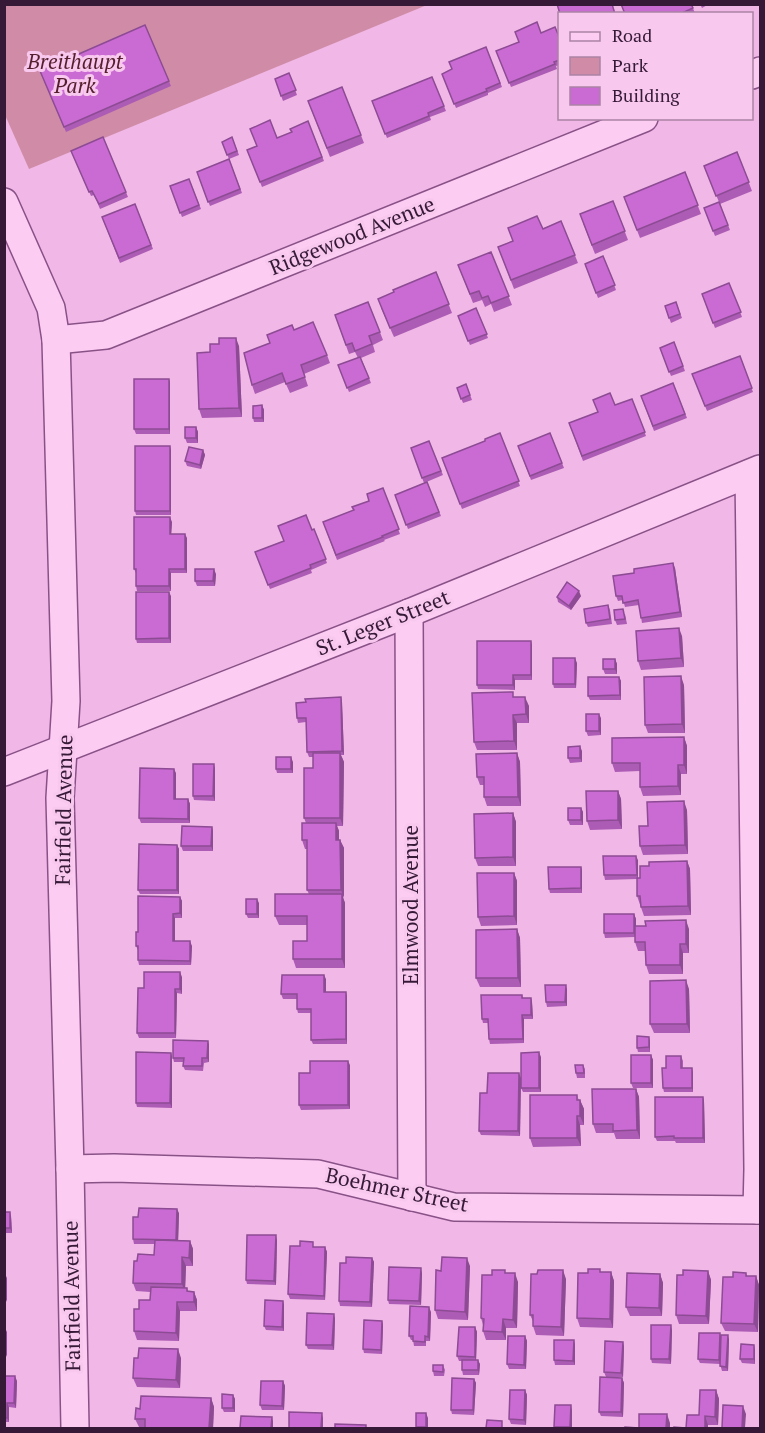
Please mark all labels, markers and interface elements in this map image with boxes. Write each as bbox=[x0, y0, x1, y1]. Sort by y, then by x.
legend bbox=[558, 12, 753, 120]
text: Road bbox=[612, 23, 652, 47]
park label: Breithaupt Park bbox=[26, 47, 124, 99]
text: Park bbox=[612, 53, 649, 77]
text: Building bbox=[612, 83, 680, 107]
street label: Ridgewood Avenue bbox=[265, 189, 439, 281]
street label: St. Leger Street bbox=[312, 582, 454, 662]
street label: Fairfield Avenue bbox=[48, 734, 78, 886]
street label: Elmwood Avenue bbox=[396, 825, 424, 985]
street label: Boehmer Street bbox=[323, 1160, 471, 1218]
street label: Fairfield Avenue bbox=[56, 1220, 86, 1372]

